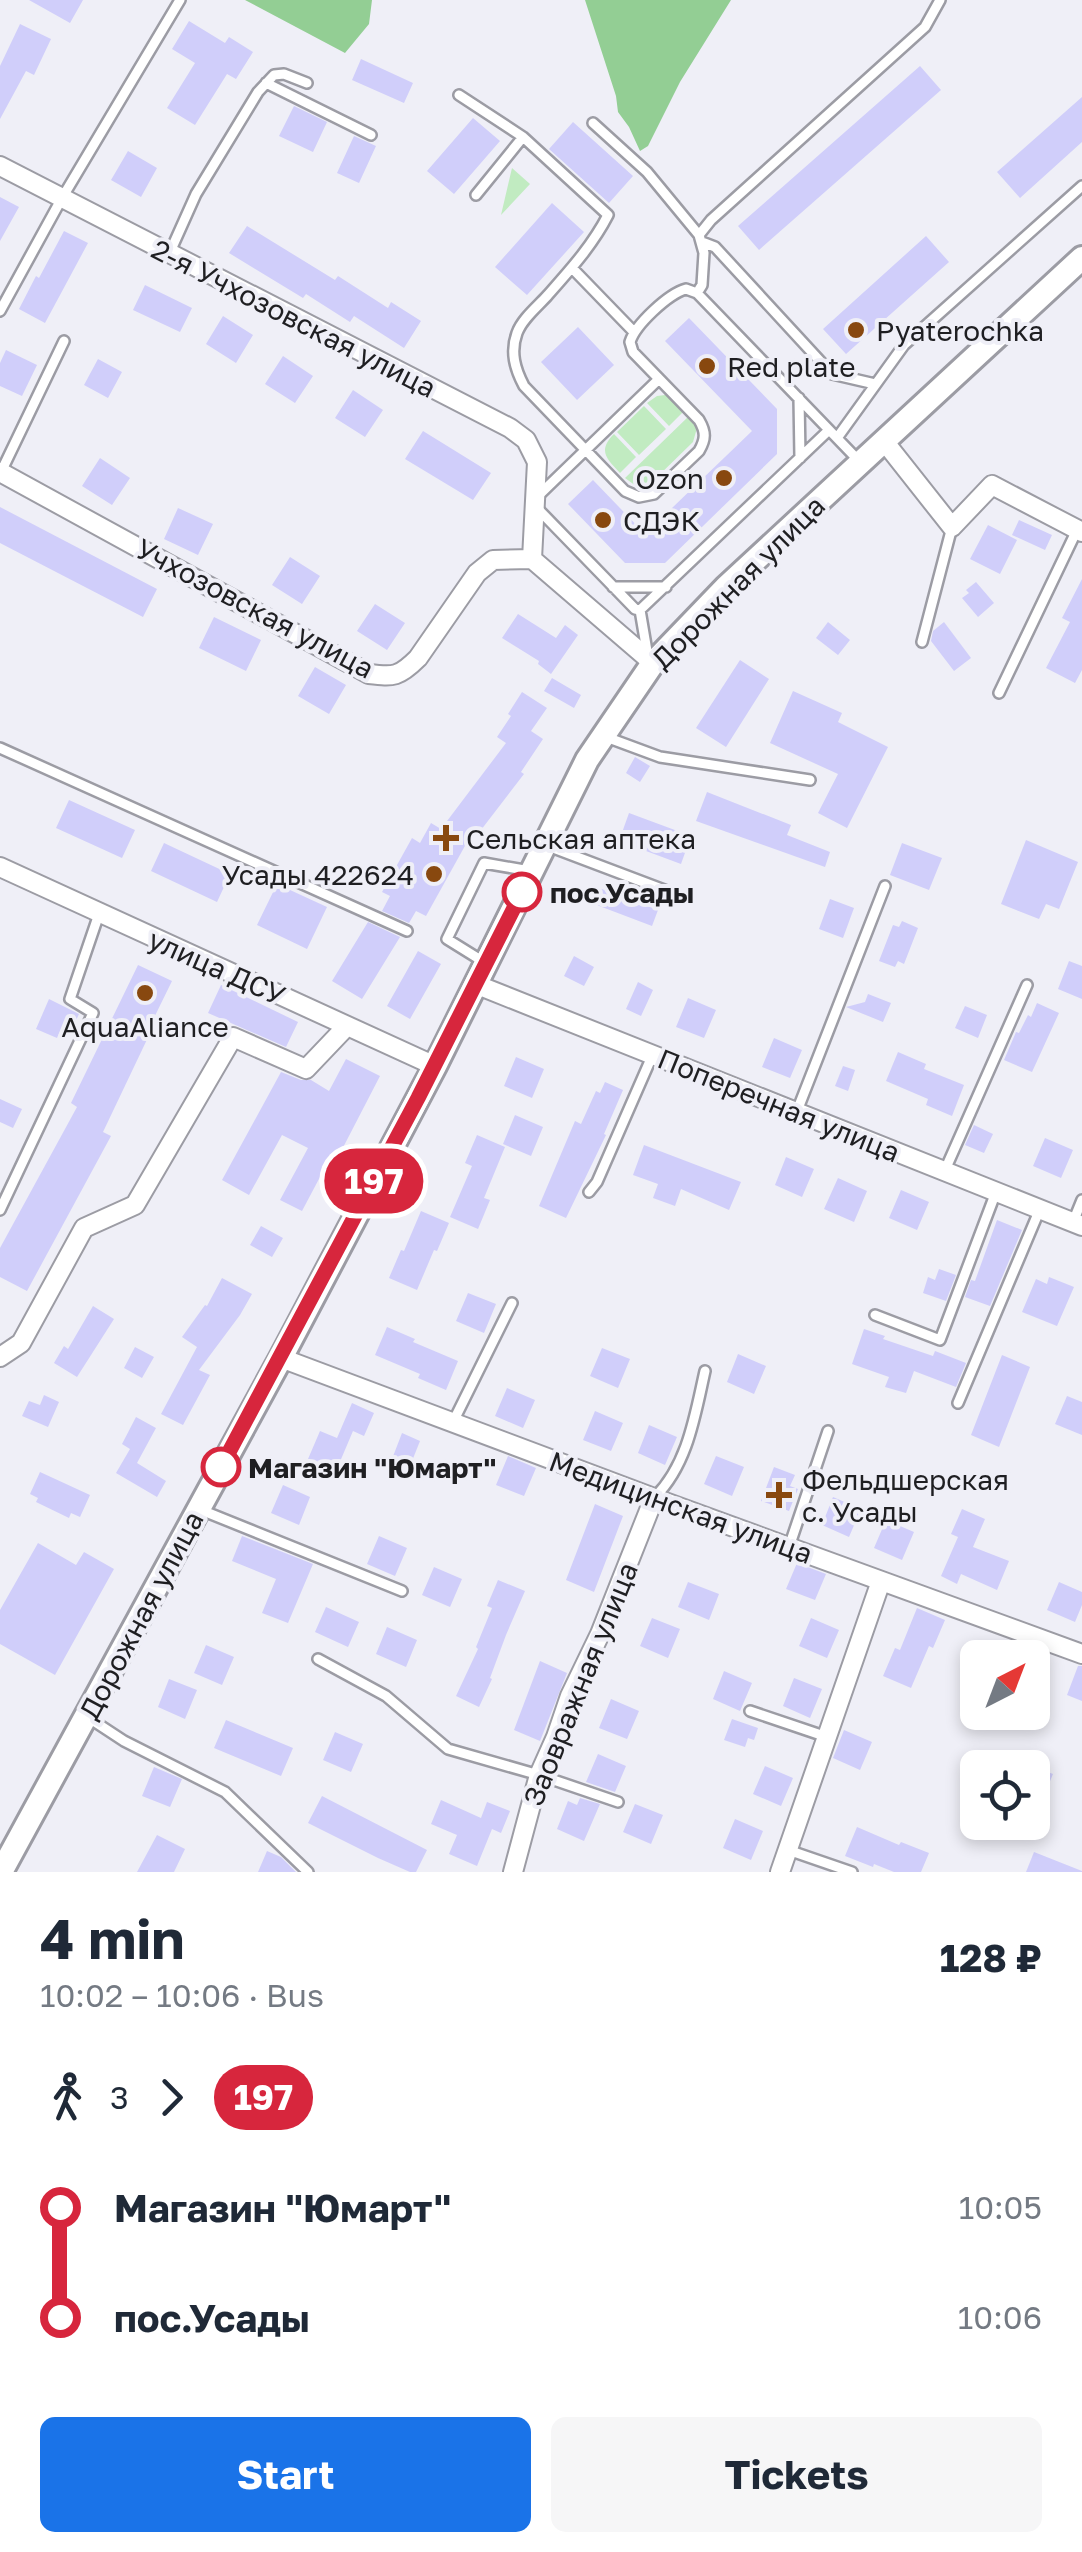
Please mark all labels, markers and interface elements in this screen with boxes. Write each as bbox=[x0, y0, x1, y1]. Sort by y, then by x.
street label: 2-я Учхозовская улица bbox=[146, 232, 442, 404]
place label: Pyaterochka bbox=[876, 314, 1044, 347]
marker: Pyaterochka bbox=[845, 319, 867, 341]
place label: Red plate bbox=[727, 350, 855, 383]
marker: Red plate bbox=[696, 355, 718, 377]
place label: Ozon bbox=[635, 462, 704, 495]
marker: Ozon bbox=[713, 467, 735, 489]
street label: Дорожная улица bbox=[645, 489, 831, 675]
place label: СДЭК bbox=[623, 504, 700, 537]
marker: СДЭК bbox=[592, 509, 614, 531]
street label: Учхозовская улица bbox=[130, 531, 380, 685]
place label: Сельская аптека bbox=[466, 822, 696, 855]
marker: Сельская аптека bbox=[435, 827, 457, 849]
place label: Усады 422624 bbox=[222, 858, 414, 891]
marker: Усады 422624 bbox=[423, 863, 445, 885]
marker: пос.Усады bbox=[503, 873, 541, 911]
place label: пос.Усады bbox=[550, 876, 694, 909]
street label: улица ДСУ bbox=[144, 922, 291, 1012]
marker: AquaAliance bbox=[134, 982, 156, 1004]
place label: AquaAliance bbox=[61, 1010, 229, 1043]
street label: Поперечная улица bbox=[653, 1041, 905, 1169]
line badge: 197 bbox=[316, 1148, 432, 1214]
text: 197 bbox=[344, 1160, 404, 1202]
street label: Медицинская улица bbox=[545, 1444, 817, 1570]
marker: Магазин "Юмарт" bbox=[202, 1448, 240, 1486]
place label: Магазин "Юмарт" bbox=[248, 1451, 496, 1484]
place label: Фельдшерская с. Усады bbox=[802, 1463, 1009, 1528]
marker: Фельдшерская с. Усады bbox=[766, 1482, 792, 1508]
street label: Дорожная улица bbox=[72, 1505, 210, 1725]
street label: Заовражная улица bbox=[516, 1557, 644, 1811]
north arrow bbox=[960, 1640, 1050, 1730]
map controls bbox=[960, 1640, 1050, 1840]
button: locate bbox=[960, 1750, 1050, 1840]
text: 4 min bbox=[40, 1905, 185, 1971]
text: 128 ₽ bbox=[940, 1935, 1042, 1980]
text: 10:02 – 10:06 · Bus bbox=[40, 1976, 324, 2014]
icon: walk bbox=[40, 2070, 95, 2125]
icon: forward bbox=[144, 2070, 199, 2125]
text: 197 bbox=[234, 2076, 293, 2118]
text: 3 bbox=[110, 2078, 129, 2116]
text: Магазин "Юмарт" bbox=[114, 2185, 451, 2230]
text: 10:05 bbox=[959, 2188, 1042, 2226]
text: пос.Усады bbox=[114, 2295, 310, 2340]
text: 10:06 bbox=[958, 2298, 1042, 2336]
button: Start bbox=[40, 2417, 531, 2532]
button: Tickets bbox=[551, 2417, 1042, 2532]

